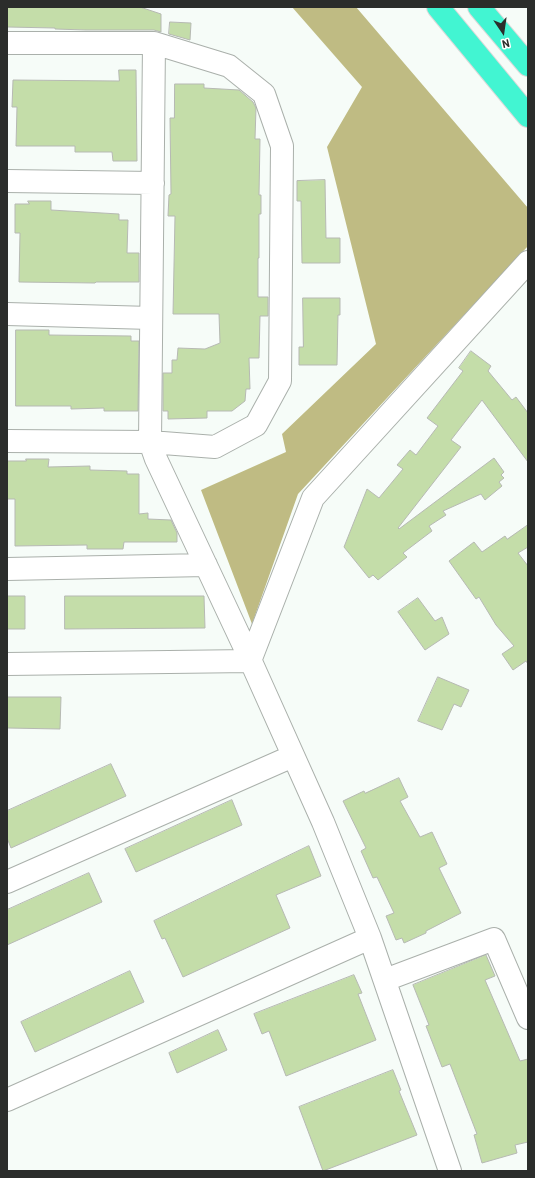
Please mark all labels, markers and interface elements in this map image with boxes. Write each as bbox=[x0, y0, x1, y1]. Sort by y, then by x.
north arrow bbox=[483, 12, 523, 52]
text: N bbox=[501, 37, 511, 51]

